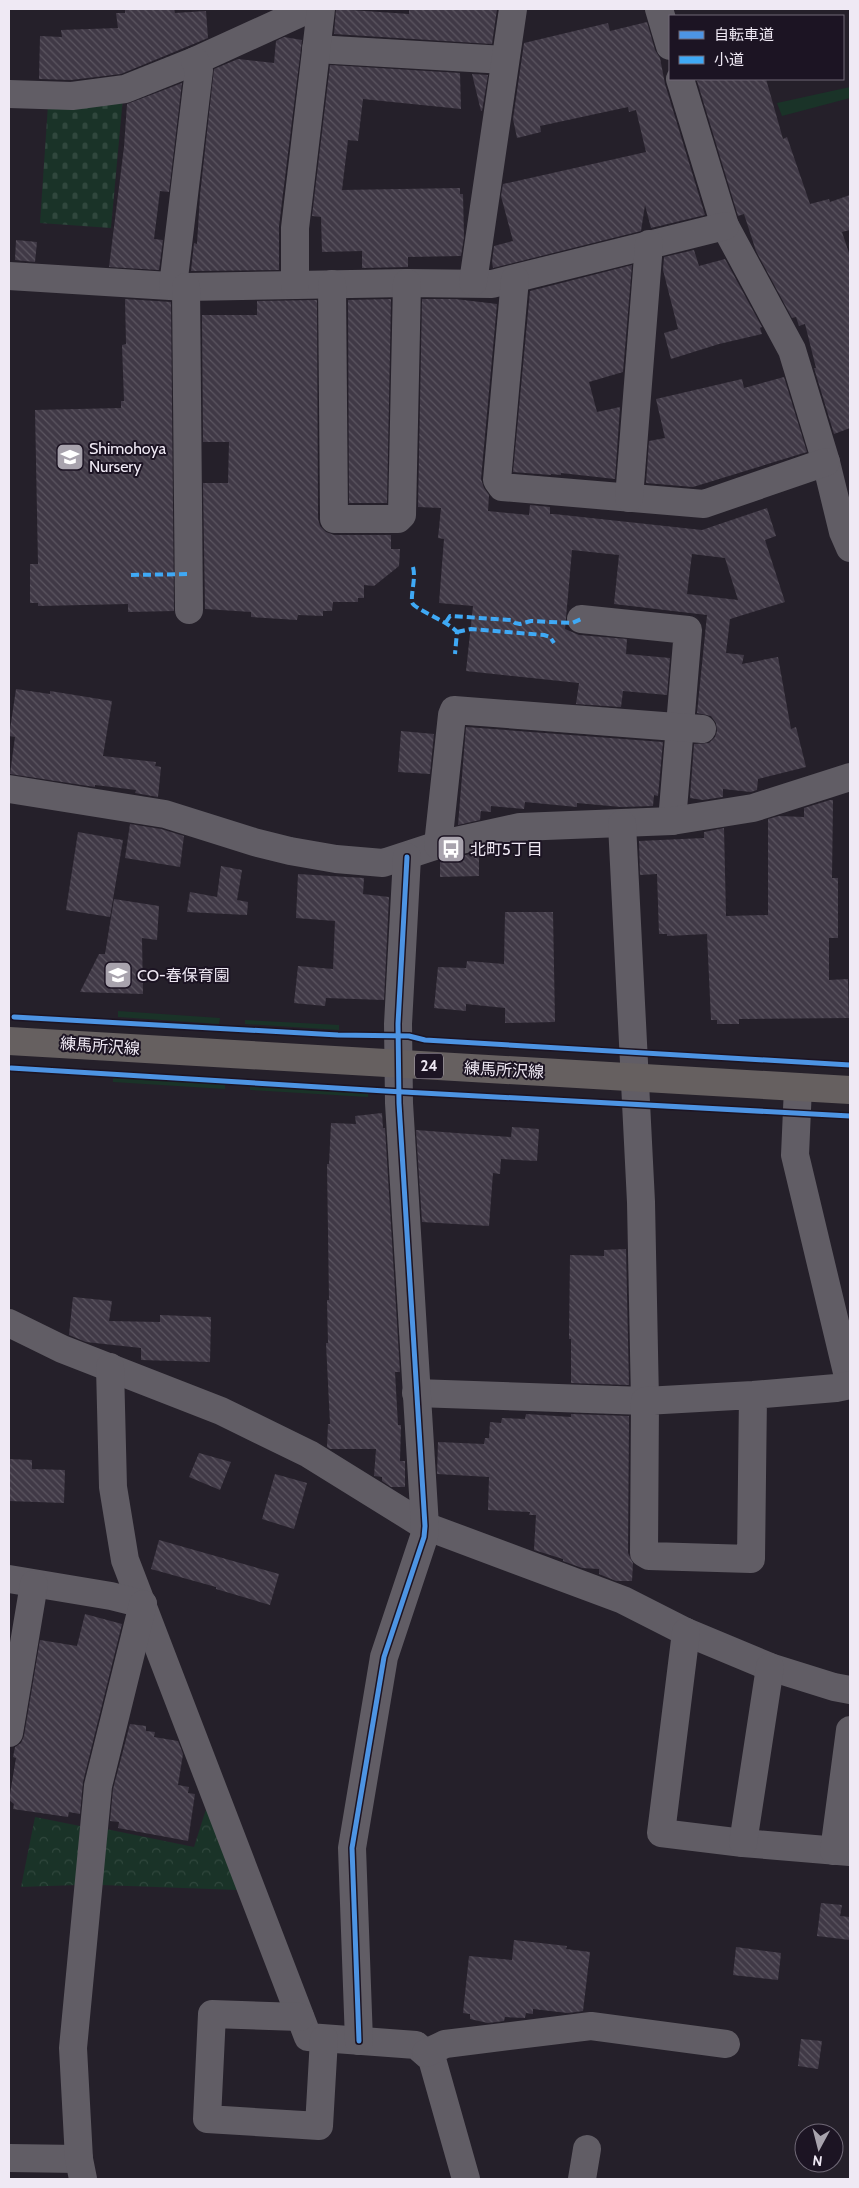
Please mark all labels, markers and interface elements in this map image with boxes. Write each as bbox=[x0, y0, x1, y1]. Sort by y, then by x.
legend bbox=[669, 15, 844, 80]
text: 自転車道 bbox=[714, 26, 774, 44]
text: 小道 bbox=[714, 51, 744, 69]
place label: Shimohoya Nursery bbox=[89, 439, 166, 476]
school or university icon: Shimohoya Nursery bbox=[55, 442, 85, 472]
bus stop icon: 北町5丁目 bbox=[436, 834, 466, 864]
place label: 北町5丁目 bbox=[470, 840, 543, 859]
school or university icon: CO-春保育園 bbox=[103, 960, 133, 990]
place label: CO-春保育園 bbox=[137, 966, 230, 985]
street label: 練馬所沢線 bbox=[59, 1034, 141, 1058]
road number: 24 bbox=[415, 1054, 443, 1078]
street label: 練馬所沢線 bbox=[464, 1058, 544, 1082]
north arrow bbox=[794, 2123, 844, 2173]
text: N bbox=[811, 2151, 823, 2170]

